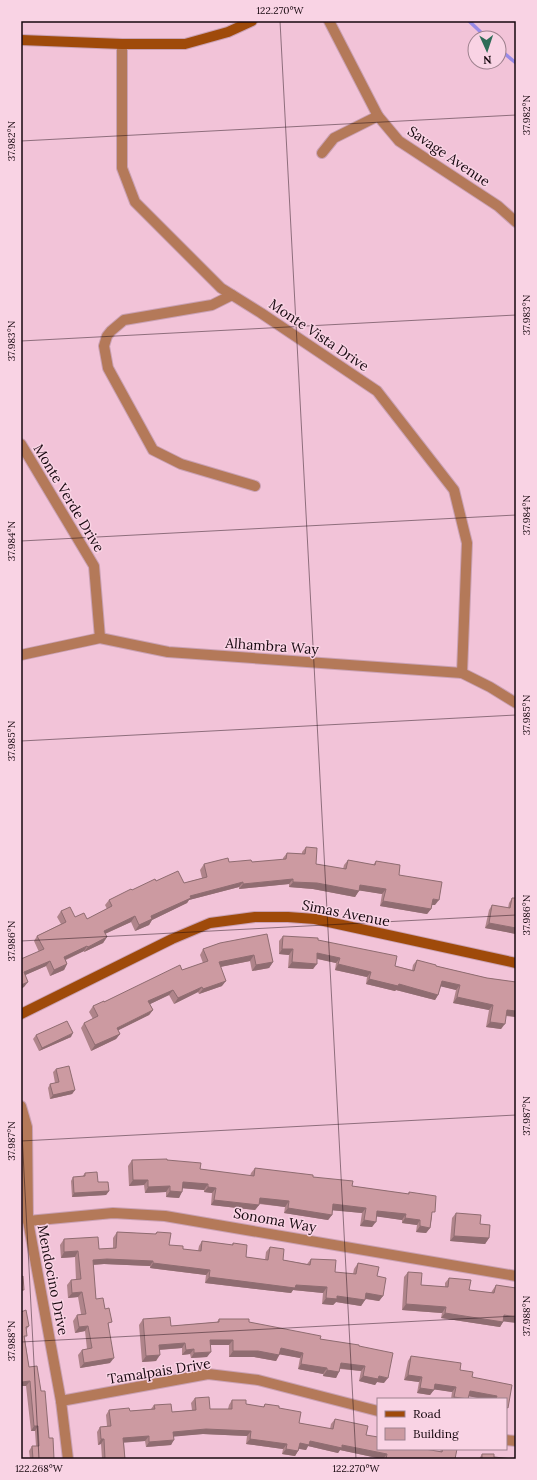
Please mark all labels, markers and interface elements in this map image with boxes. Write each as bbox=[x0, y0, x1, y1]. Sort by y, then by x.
text: 122.270°W bbox=[256, 4, 305, 17]
north arrow bbox=[467, 30, 507, 70]
text: N bbox=[482, 53, 492, 67]
text: 37.982°N bbox=[520, 94, 533, 135]
text: 37.982°N bbox=[5, 120, 18, 161]
street label: Savage Avenue bbox=[404, 122, 494, 190]
text: 37.983°N bbox=[520, 294, 533, 335]
street label: Monte Vista Drive bbox=[266, 295, 373, 375]
text: 37.983°N bbox=[5, 320, 18, 361]
street label: Monte Verde Drive bbox=[30, 441, 109, 556]
text: 37.984°N bbox=[520, 494, 533, 535]
text: 37.984°N bbox=[5, 520, 18, 561]
street label: Alhambra Way bbox=[224, 634, 320, 658]
text: 37.985°N bbox=[520, 694, 533, 735]
text: 37.985°N bbox=[5, 720, 18, 761]
text: 37.986°N bbox=[520, 894, 533, 935]
street label: Simas Avenue bbox=[300, 896, 392, 930]
text: 37.986°N bbox=[5, 920, 18, 961]
text: 37.987°N bbox=[520, 1096, 533, 1136]
text: 37.987°N bbox=[5, 1121, 18, 1161]
street label: Sonoma Way bbox=[232, 1204, 319, 1236]
street label: Mendocino Drive bbox=[33, 1223, 73, 1337]
text: 37.988°N bbox=[520, 1295, 533, 1336]
text: 37.988°N bbox=[5, 1320, 18, 1361]
street label: Tamalpais Drive bbox=[106, 1354, 212, 1388]
legend bbox=[377, 1398, 507, 1450]
text: Road bbox=[413, 1406, 441, 1421]
text: Building bbox=[413, 1426, 459, 1441]
text: 122.268°W bbox=[15, 1462, 64, 1475]
text: 122.270°W bbox=[332, 1462, 381, 1475]

